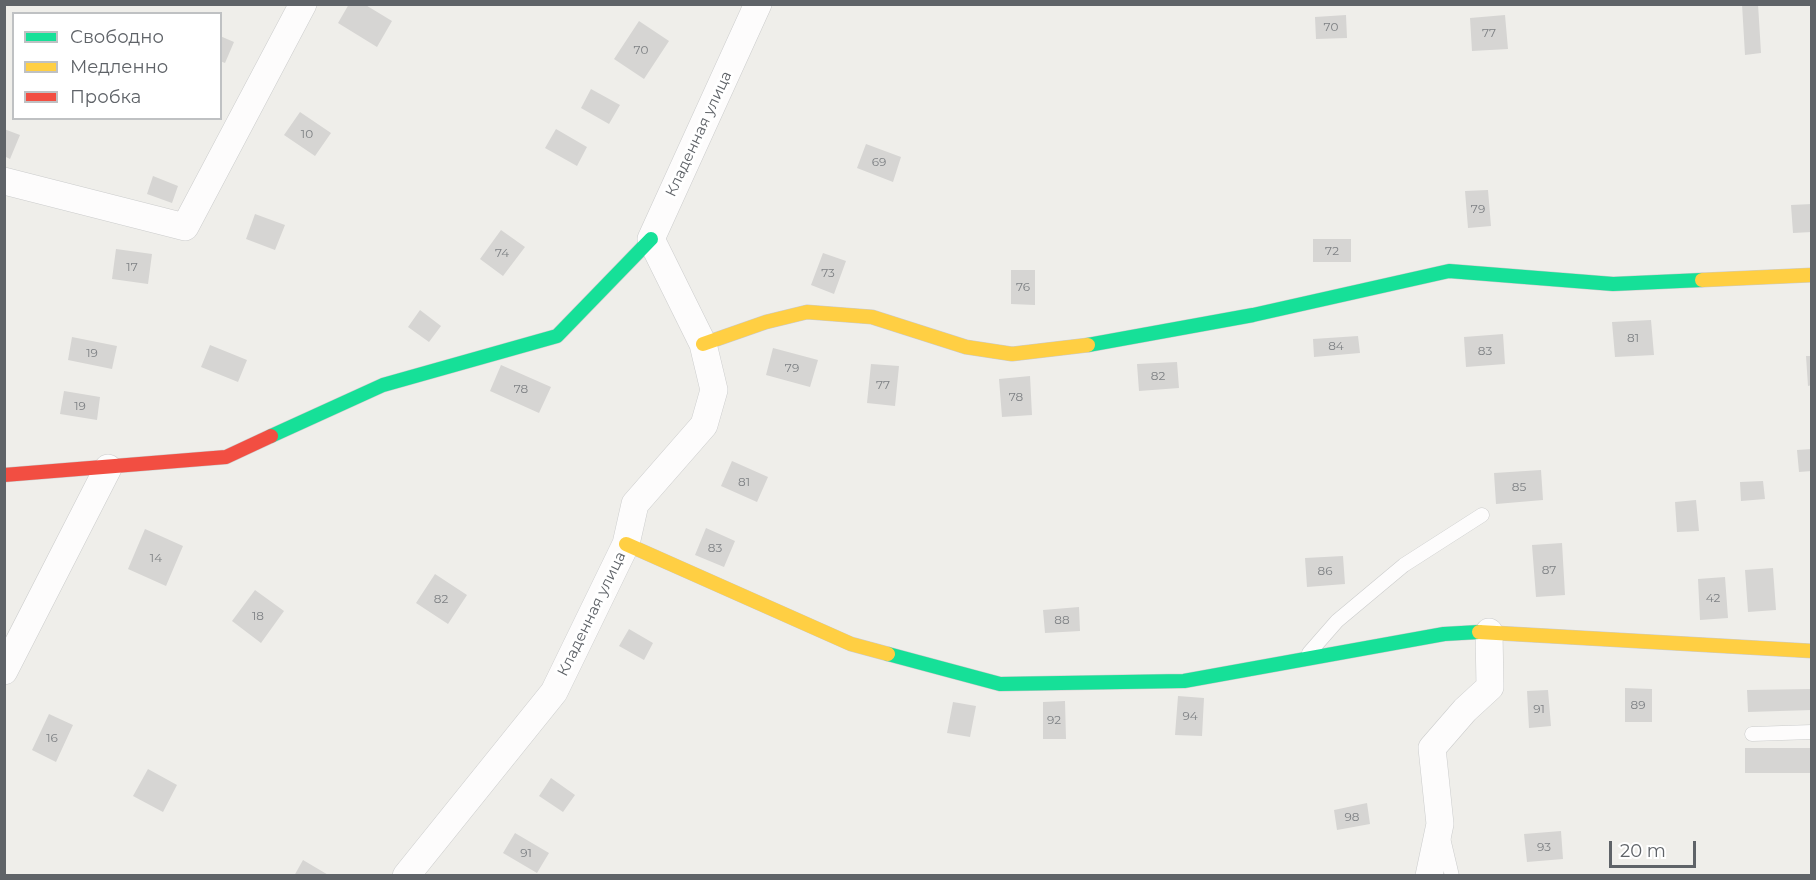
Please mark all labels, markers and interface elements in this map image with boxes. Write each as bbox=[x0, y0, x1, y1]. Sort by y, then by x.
legend bbox=[12, 12, 222, 120]
house number: 70 bbox=[1324, 20, 1338, 34]
text: Свободно bbox=[70, 26, 164, 48]
house number: 77 bbox=[1482, 26, 1496, 40]
house number: 70 bbox=[634, 43, 648, 57]
text: Медленно bbox=[70, 56, 168, 78]
street label: Кладенная улица bbox=[662, 68, 736, 200]
text: Пробка bbox=[70, 86, 141, 108]
house number: 10 bbox=[301, 127, 313, 141]
house number: 69 bbox=[872, 155, 886, 169]
house number: 79 bbox=[1471, 202, 1485, 216]
house number: 72 bbox=[1325, 244, 1339, 258]
house number: 74 bbox=[495, 246, 509, 260]
house number: 17 bbox=[126, 260, 138, 274]
house number: 73 bbox=[821, 266, 835, 280]
house number: 76 bbox=[1016, 280, 1030, 294]
house number: 81 bbox=[1627, 331, 1639, 345]
house number: 84 bbox=[1328, 339, 1344, 353]
house number: 83 bbox=[1478, 344, 1492, 358]
house number: 19 bbox=[86, 346, 98, 360]
house number: 79 bbox=[785, 361, 799, 375]
house number: 82 bbox=[1151, 369, 1165, 383]
house number: 77 bbox=[876, 378, 890, 392]
house number: 78 bbox=[514, 382, 528, 396]
house number: 78 bbox=[1009, 390, 1023, 404]
house number: 19 bbox=[74, 399, 86, 413]
house number: 81 bbox=[738, 475, 750, 489]
house number: 85 bbox=[1512, 480, 1526, 494]
house number: 83 bbox=[708, 541, 722, 555]
street label: Кладенная улица bbox=[554, 549, 630, 679]
house number: 14 bbox=[150, 551, 162, 565]
house number: 87 bbox=[1542, 563, 1556, 577]
house number: 86 bbox=[1318, 564, 1332, 578]
house number: 42 bbox=[1706, 591, 1720, 605]
house number: 82 bbox=[434, 592, 448, 606]
house number: 18 bbox=[252, 609, 264, 623]
house number: 88 bbox=[1054, 613, 1070, 627]
house number: 89 bbox=[1631, 698, 1645, 712]
house number: 91 bbox=[1533, 702, 1545, 716]
house number: 94 bbox=[1182, 709, 1198, 723]
house number: 92 bbox=[1047, 713, 1061, 727]
house number: 16 bbox=[46, 731, 58, 745]
house number: 98 bbox=[1345, 810, 1359, 824]
scale bar bbox=[1612, 829, 1699, 867]
house number: 93 bbox=[1537, 840, 1551, 854]
text: 20 m bbox=[1620, 840, 1666, 862]
house number: 91 bbox=[520, 846, 532, 860]

